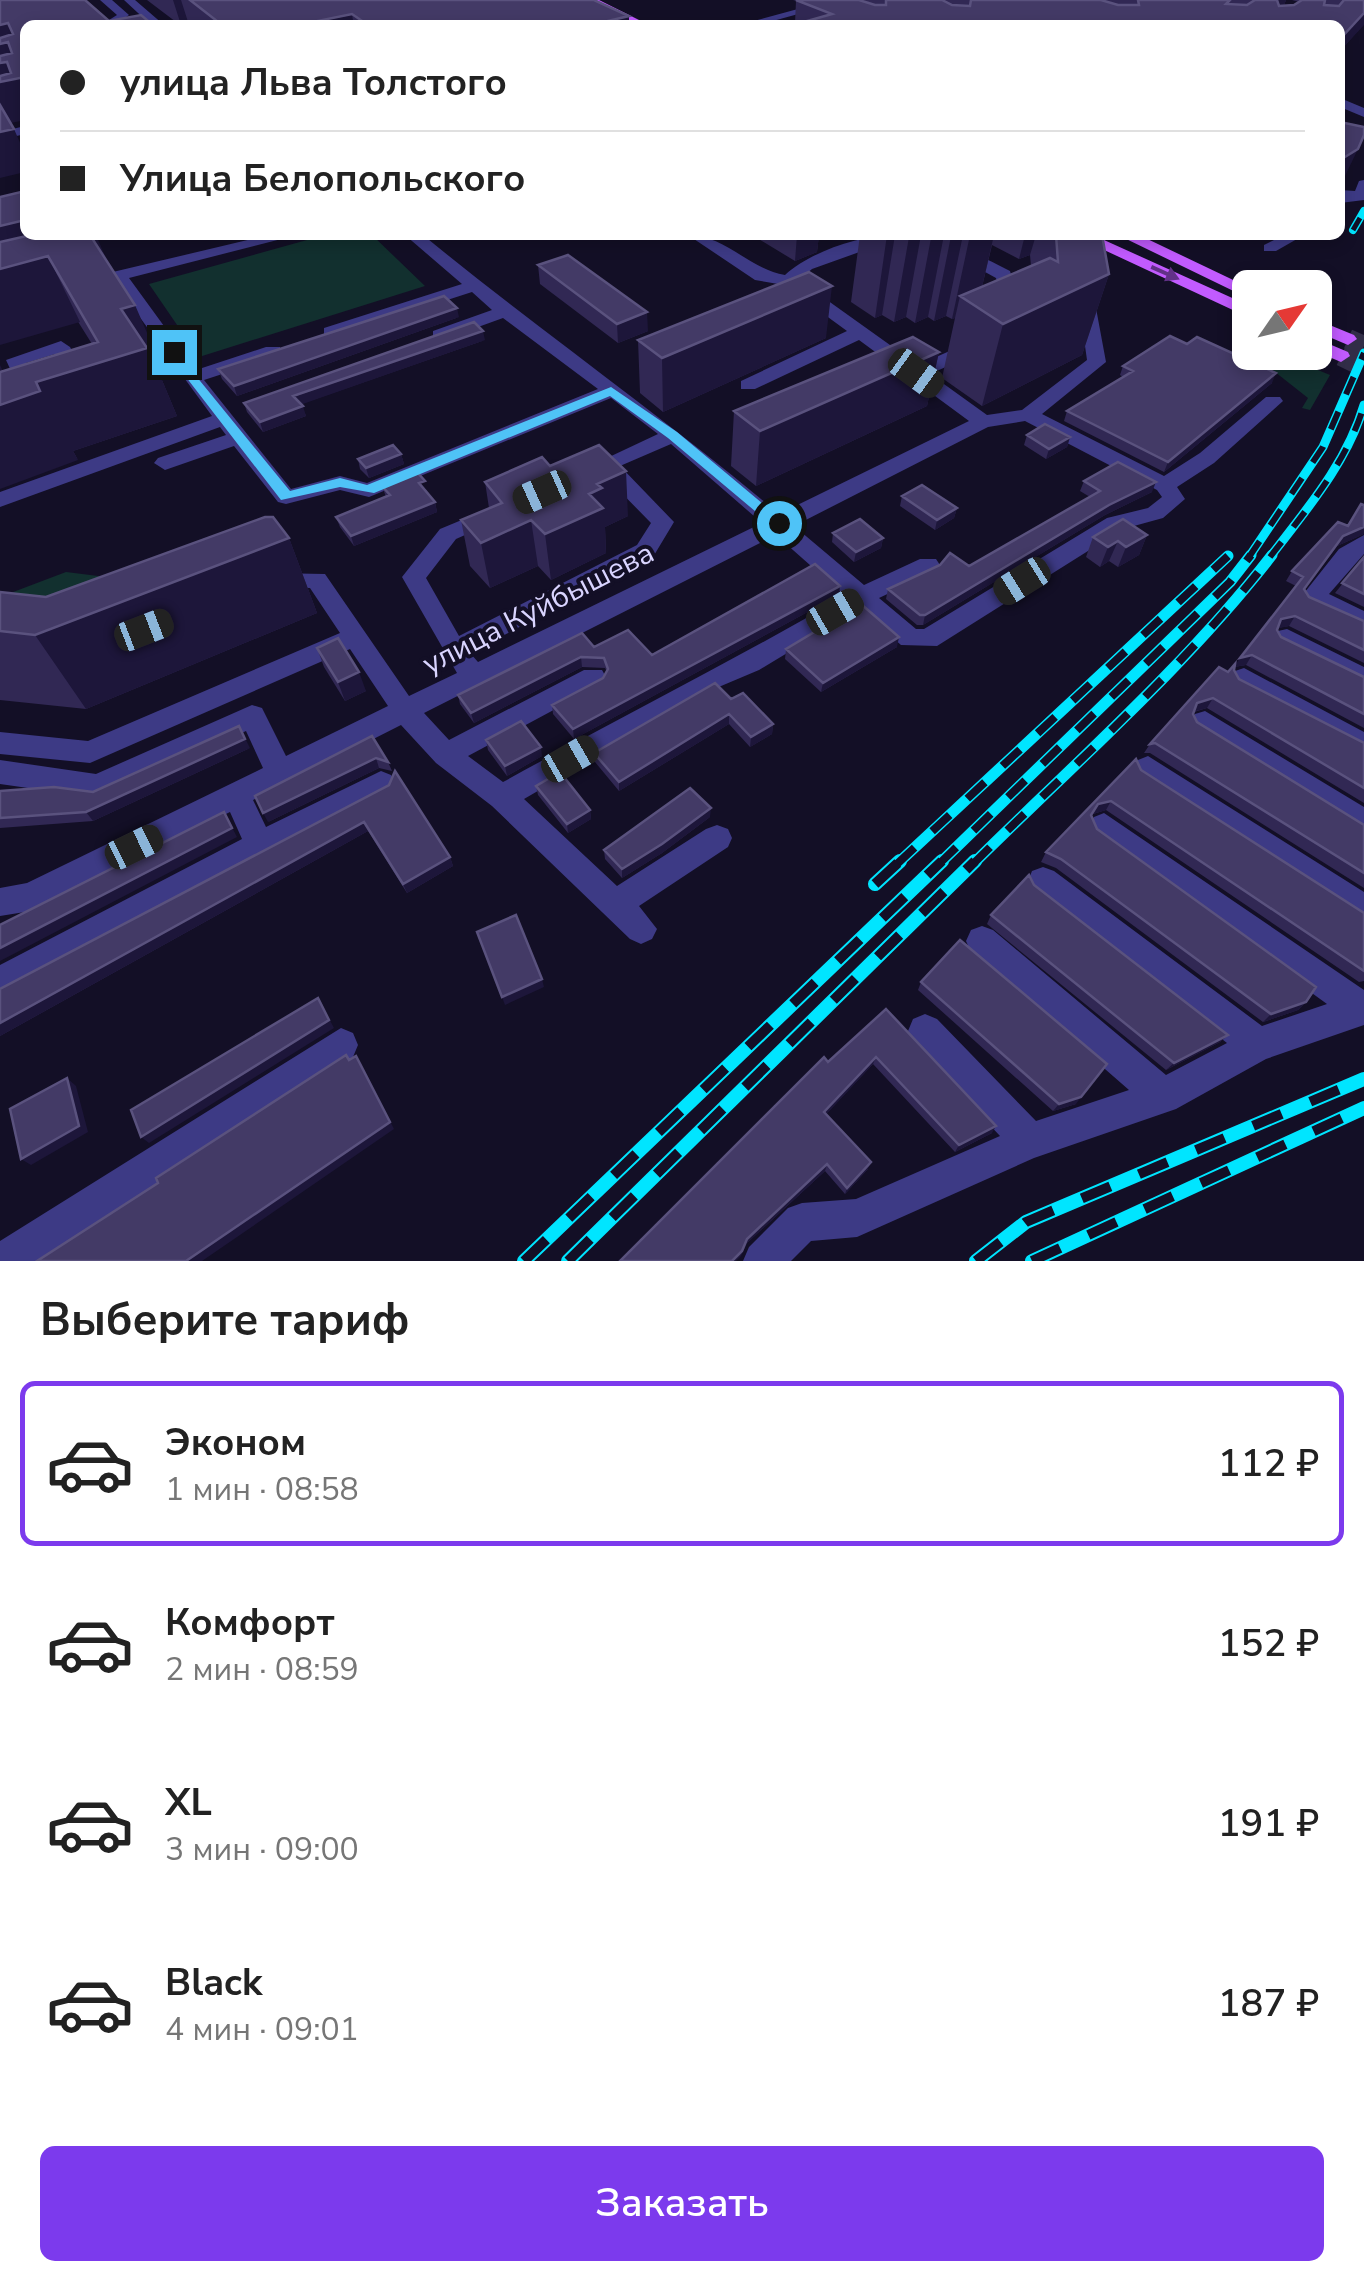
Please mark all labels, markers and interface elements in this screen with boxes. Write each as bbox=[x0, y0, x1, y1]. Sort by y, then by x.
text: улица Льва Толстого bbox=[120, 57, 507, 108]
text: Улица Белопольского bbox=[120, 153, 525, 204]
one-way arrow bbox=[1151, 265, 1180, 282]
north arrow bbox=[1232, 270, 1332, 370]
map controls bbox=[1232, 270, 1332, 370]
route end bbox=[152, 330, 197, 375]
car bbox=[883, 343, 949, 403]
car bbox=[508, 466, 576, 518]
route start bbox=[757, 501, 802, 546]
street label: улица Куйбышева bbox=[415, 532, 661, 685]
car bbox=[989, 552, 1055, 610]
car bbox=[802, 584, 868, 640]
car bbox=[111, 605, 177, 655]
car bbox=[537, 731, 603, 787]
car bbox=[100, 820, 168, 874]
text: Выберите тариф bbox=[40, 1290, 410, 1351]
text: Эконом bbox=[165, 1417, 306, 1468]
icon: car bbox=[45, 1419, 135, 1509]
text: 112 ₽ bbox=[1218, 1438, 1319, 1489]
text: 1 мин · 08:58 bbox=[165, 1468, 359, 1511]
text: Комфорт bbox=[165, 1597, 334, 1648]
icon: car bbox=[45, 1599, 135, 1689]
text: 152 ₽ bbox=[1218, 1618, 1319, 1669]
text: 2 мин · 08:59 bbox=[165, 1648, 359, 1691]
text: XL bbox=[165, 1777, 212, 1828]
icon: car bbox=[45, 1779, 135, 1869]
text: 191 ₽ bbox=[1218, 1798, 1319, 1849]
text: 3 мин · 09:00 bbox=[165, 1828, 359, 1871]
text: Black bbox=[165, 1957, 262, 2008]
icon: car bbox=[45, 1959, 135, 2049]
text: 187 ₽ bbox=[1218, 1978, 1319, 2029]
text: 4 мин · 09:01 bbox=[165, 2008, 359, 2051]
button: Заказать bbox=[40, 2146, 1324, 2261]

